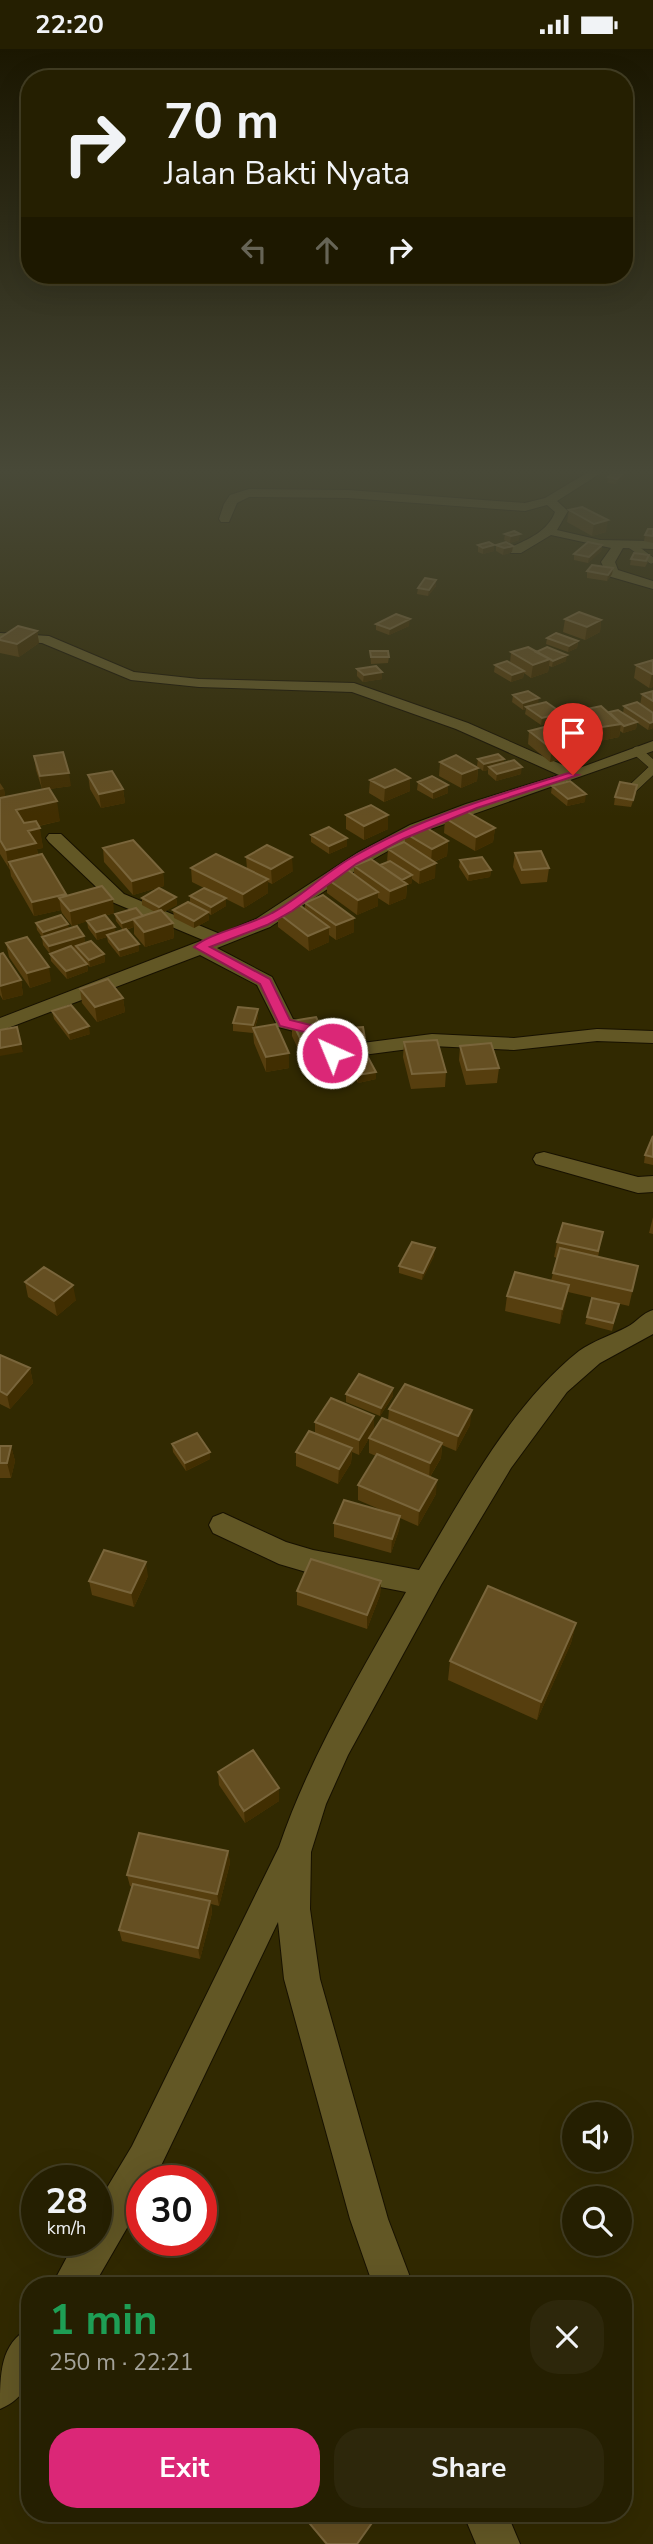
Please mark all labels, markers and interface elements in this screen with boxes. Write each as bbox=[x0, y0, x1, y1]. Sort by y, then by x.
text: 22:20 bbox=[35, 7, 104, 42]
text: 70 m bbox=[164, 88, 279, 155]
icon: right bbox=[49, 98, 140, 189]
text: Jalan Bakti Nyata bbox=[164, 152, 410, 195]
icon: left bbox=[235, 231, 273, 269]
icon: ahead bbox=[308, 231, 346, 269]
icon: right bbox=[381, 231, 419, 269]
pin bbox=[543, 703, 603, 775]
icon: arrive bbox=[554, 714, 592, 752]
position arrow bbox=[295, 1016, 369, 1090]
map controls bbox=[562, 2102, 632, 2256]
button: sound bbox=[562, 2102, 632, 2172]
speed limit sign: 30 bbox=[126, 2165, 217, 2256]
text: 28 bbox=[45, 2178, 88, 2225]
button: search bbox=[562, 2186, 632, 2256]
text: km/h bbox=[47, 2216, 86, 2240]
text: 1 min bbox=[49, 2292, 158, 2349]
button: close bbox=[530, 2300, 604, 2374]
text: 250 m · 22:21 bbox=[49, 2347, 194, 2378]
button: Exit bbox=[49, 2428, 320, 2508]
button: Share bbox=[334, 2428, 604, 2508]

